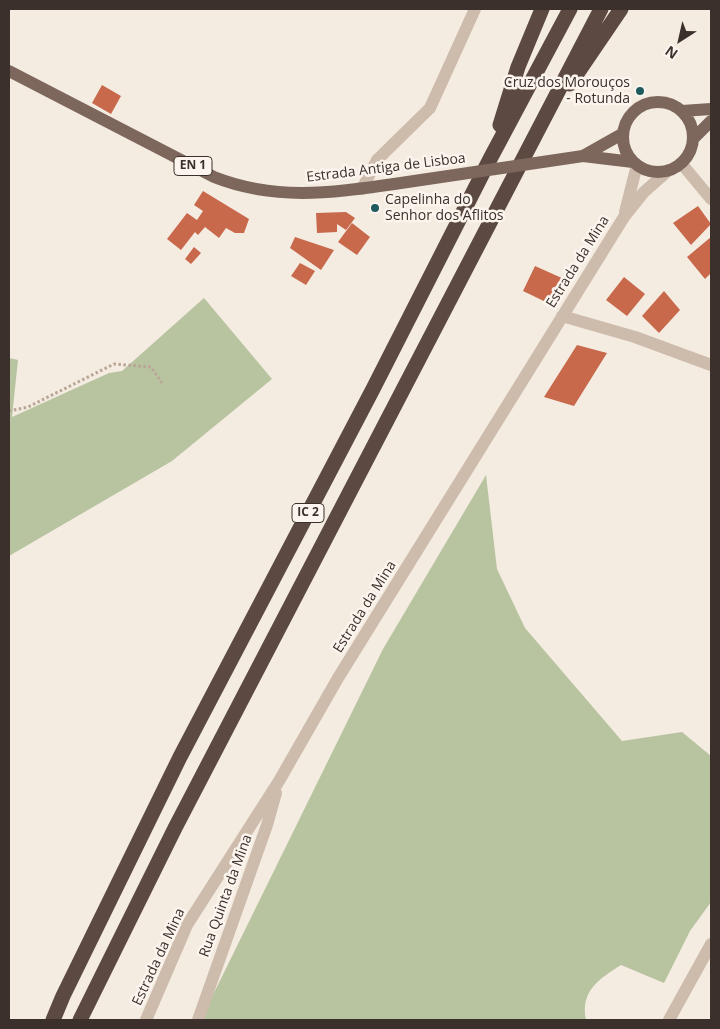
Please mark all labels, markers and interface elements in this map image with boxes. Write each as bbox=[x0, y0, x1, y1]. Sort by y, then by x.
north arrow bbox=[655, 15, 705, 65]
text: N bbox=[661, 42, 681, 64]
place label: Cruz dos Morouços - Rotunda bbox=[504, 75, 630, 108]
marker: Cruz dos Morouços - Rotunda bbox=[634, 85, 646, 97]
street label: Estrada Antiga de Lisboa bbox=[305, 150, 467, 186]
road number: EN 1 bbox=[174, 157, 212, 176]
place label: Capelinha do Senhor dos Aflitos bbox=[385, 192, 504, 224]
marker: Capelinha do Senhor dos Aflitos bbox=[369, 202, 381, 214]
street label: Estrada da Mina bbox=[543, 213, 613, 311]
road number: IC 2 bbox=[292, 503, 324, 522]
street label: Estrada da Mina bbox=[330, 558, 400, 656]
street label: Rua Quinta da Mina bbox=[196, 832, 256, 960]
street label: Estrada da Mina bbox=[129, 906, 189, 1008]

